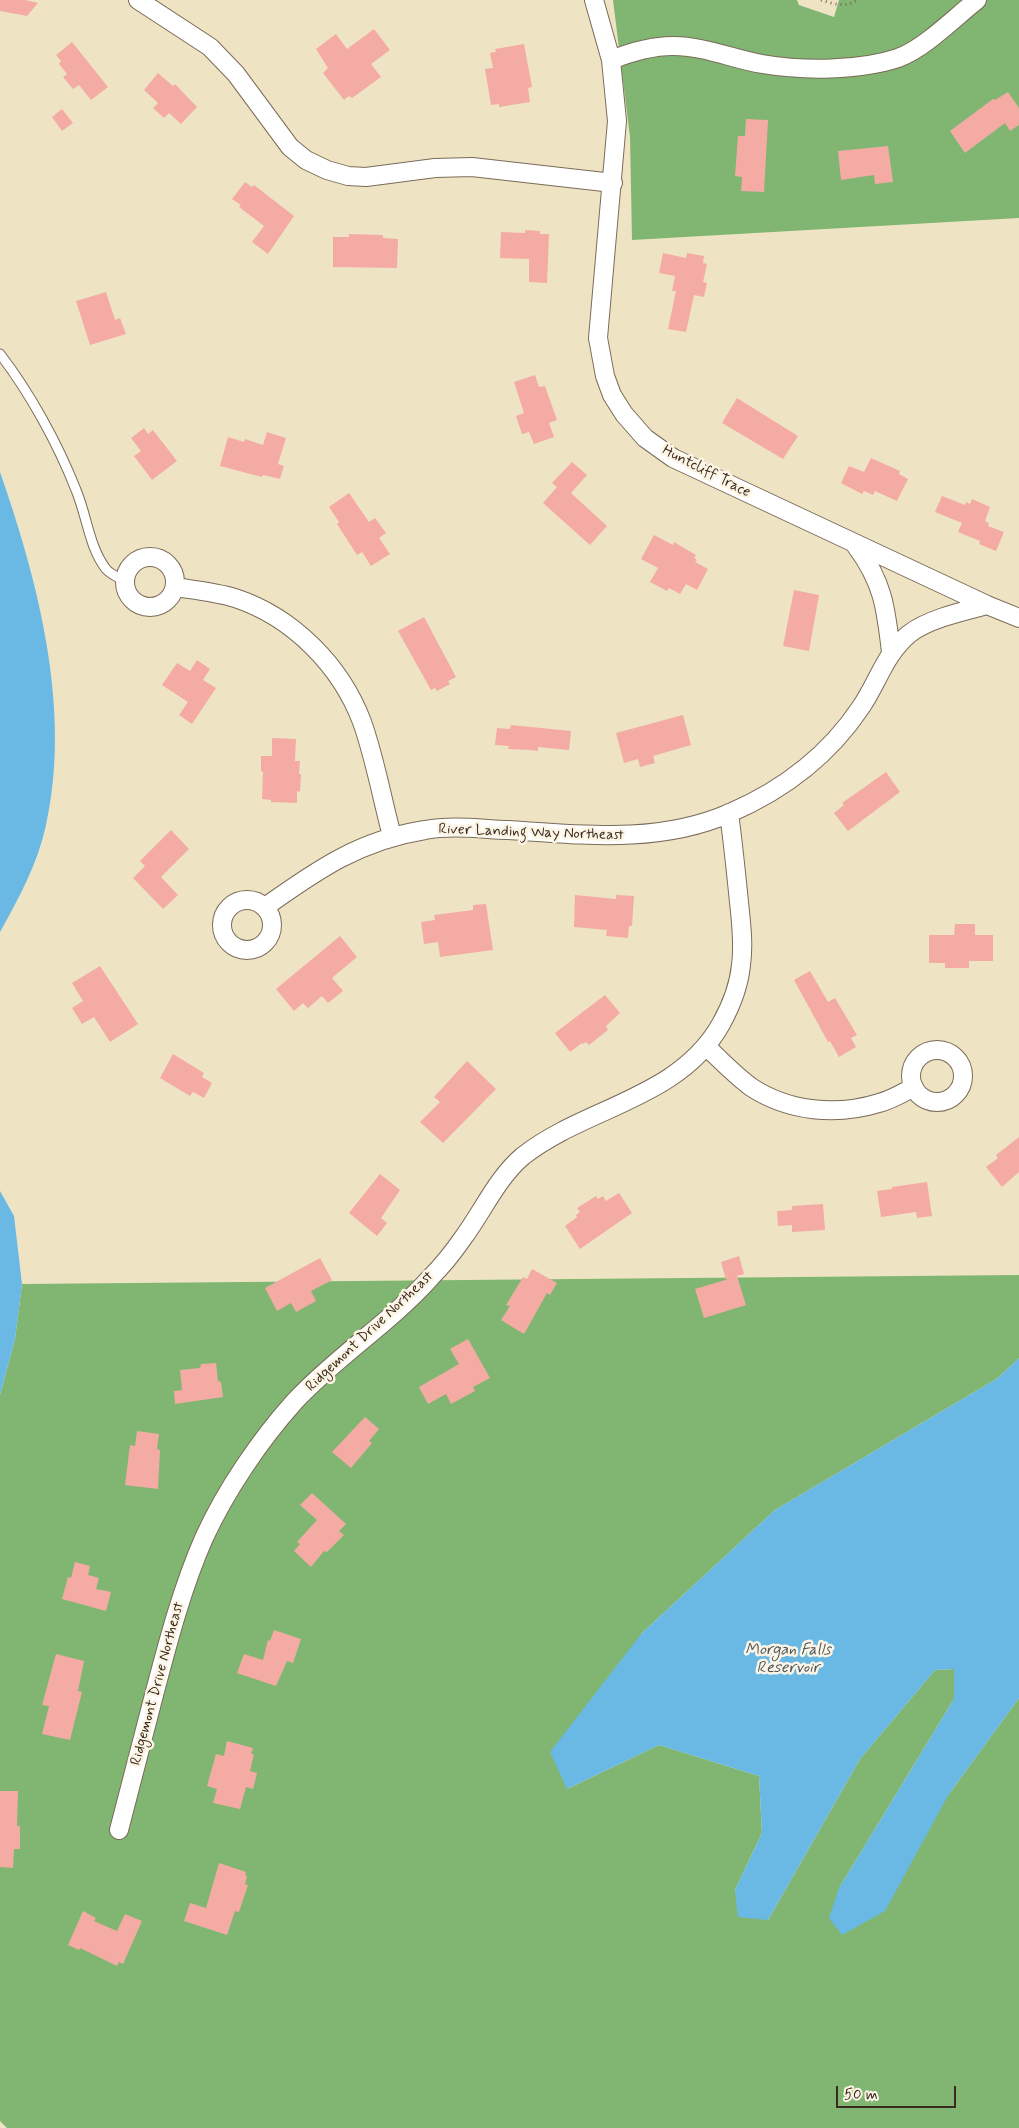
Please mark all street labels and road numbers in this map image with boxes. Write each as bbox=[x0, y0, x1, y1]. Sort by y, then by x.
street label: Huntcliff Trace bbox=[659, 442, 753, 502]
street label: River Landing Way Northeast bbox=[438, 821, 624, 845]
street label: Ridgemont Drive Northeast bbox=[302, 1268, 438, 1396]
street label: Ridgemont Drive Northeast bbox=[128, 1600, 188, 1768]

